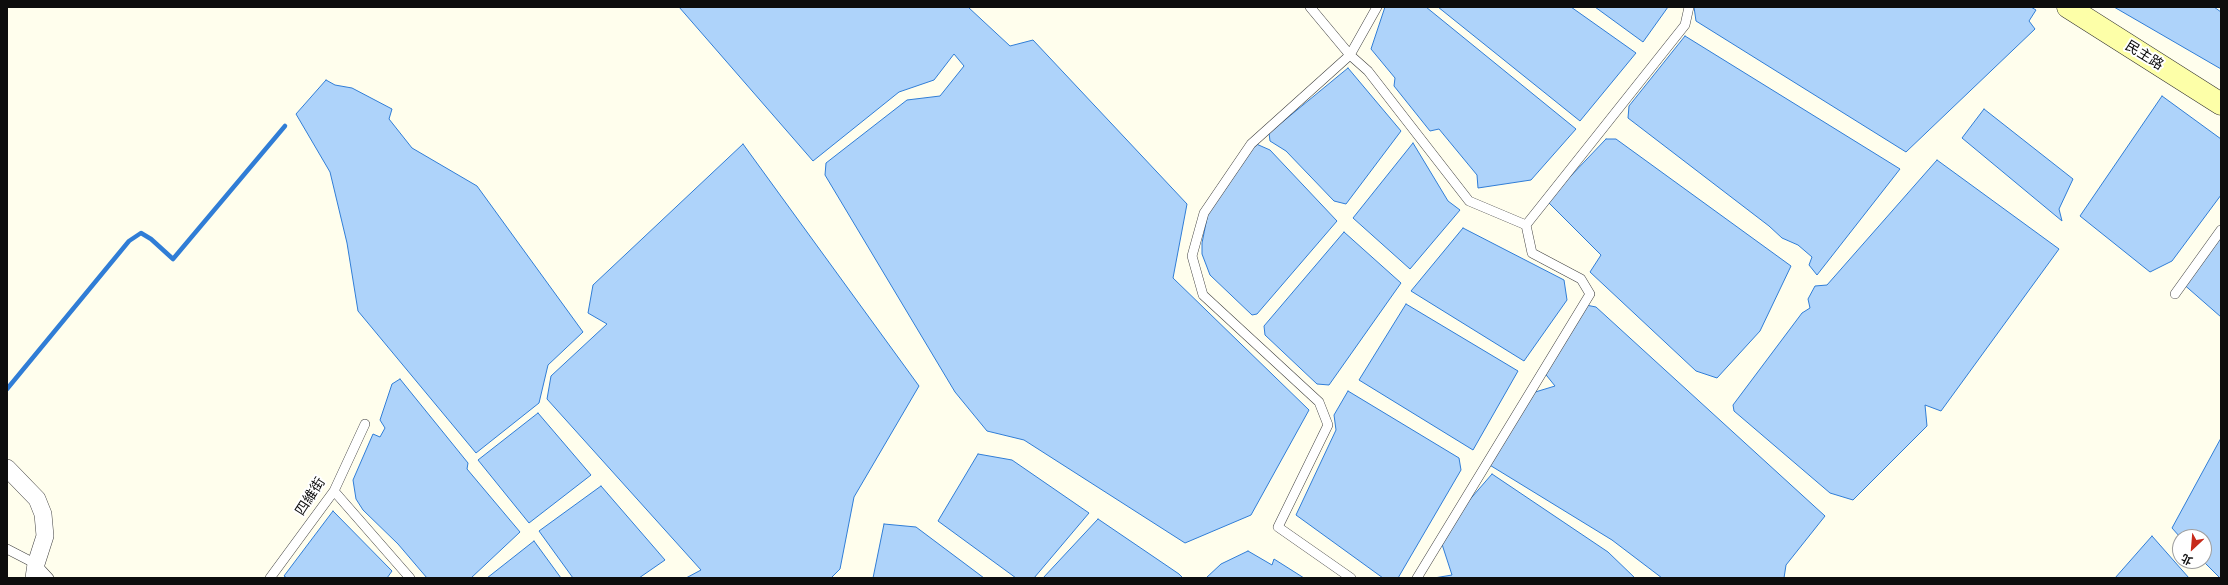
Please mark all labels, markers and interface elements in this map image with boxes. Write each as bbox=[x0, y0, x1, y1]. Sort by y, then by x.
street label: 民主路 bbox=[2122, 38, 2166, 74]
street label: 四維街 bbox=[293, 475, 329, 519]
north arrow bbox=[2172, 529, 2212, 569]
text: 北 bbox=[2179, 550, 2195, 568]

